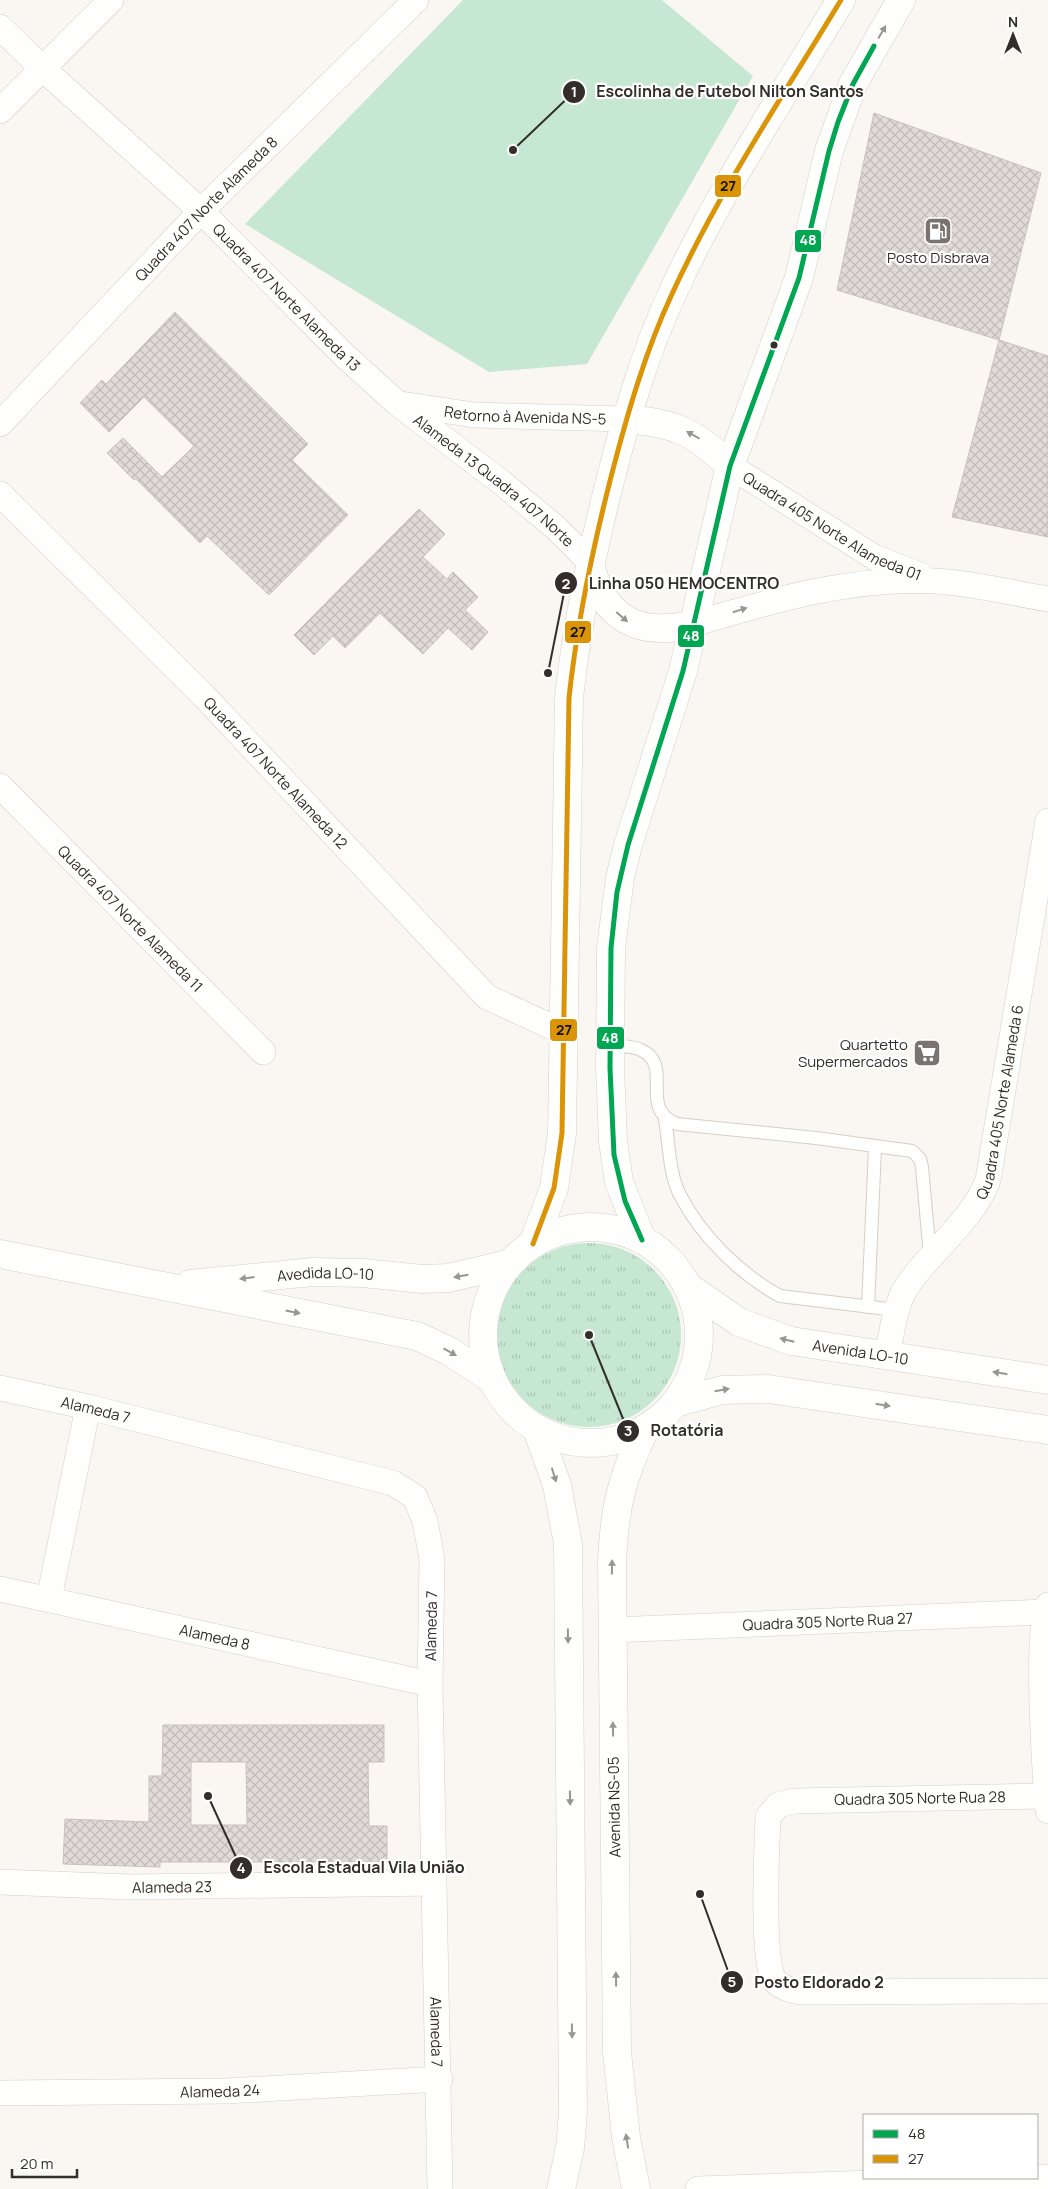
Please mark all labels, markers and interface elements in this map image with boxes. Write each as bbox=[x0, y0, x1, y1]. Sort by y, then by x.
north arrow bbox=[988, 10, 1038, 60]
text: N bbox=[1008, 12, 1018, 31]
one-way arrow bbox=[878, 25, 886, 40]
callout: Escolinha de Futebol Nilton Santos bbox=[561, 76, 874, 107]
text: Escolinha de Futebol Nilton Santos bbox=[596, 80, 864, 102]
text: 1 bbox=[571, 81, 577, 102]
street label: Quadra 407 Norte Alameda 8 bbox=[130, 131, 282, 286]
line badge: 27 bbox=[714, 174, 742, 198]
text: 27 bbox=[720, 176, 736, 195]
fuel station icon: Posto Disbrava bbox=[923, 216, 953, 246]
street label: Quadra 407 Norte Alameda 13 bbox=[208, 218, 365, 376]
line badge: 48 bbox=[794, 229, 822, 253]
text: 48 bbox=[799, 230, 817, 249]
place label: Posto Disbrava bbox=[887, 247, 989, 268]
unlabelled marker bbox=[769, 340, 779, 350]
street label: Retorno à Avenida NS-5 bbox=[443, 400, 607, 429]
street label: Alameda 13 Quadra 407 Norte bbox=[409, 409, 579, 551]
one-way arrow bbox=[685, 431, 700, 439]
street label: Quadra 405 Norte Alameda 01 bbox=[739, 466, 925, 585]
callout: Linha 050 HEMOCENTRO bbox=[554, 568, 789, 599]
text: Linha 050 HEMOCENTRO bbox=[589, 572, 779, 594]
text: 2 bbox=[562, 573, 571, 594]
one-way arrow bbox=[732, 606, 747, 614]
one-way arrow bbox=[616, 611, 629, 622]
line badge: 27 bbox=[564, 620, 592, 644]
text: 27 bbox=[570, 622, 586, 641]
line badge: 48 bbox=[677, 624, 705, 648]
text: 48 bbox=[682, 626, 700, 645]
street label: Quadra 407 Norte Alameda 12 bbox=[199, 692, 353, 853]
street label: Quadra 407 Norte Alameda 11 bbox=[53, 840, 208, 996]
street label: Quadra 405 Norte Alameda 6 bbox=[970, 1003, 1028, 1203]
line badge: 27 bbox=[549, 1018, 578, 1042]
text: 27 bbox=[556, 1020, 572, 1039]
line badge: 48 bbox=[596, 1026, 625, 1050]
text: 48 bbox=[601, 1028, 619, 1047]
place label: Quartetto Supermercados bbox=[798, 1034, 908, 1072]
supermarket icon: Quartetto Supermercados bbox=[912, 1038, 942, 1068]
street label: Avedida LO-10 bbox=[276, 1261, 375, 1286]
one-way arrow bbox=[453, 1272, 469, 1280]
one-way arrow bbox=[239, 1274, 255, 1282]
one-way arrow bbox=[285, 1309, 301, 1317]
street label: Avenida LO-10 bbox=[811, 1334, 910, 1369]
one-way arrow bbox=[780, 1336, 795, 1344]
one-way arrow bbox=[442, 1348, 457, 1356]
one-way arrow bbox=[991, 1368, 1007, 1376]
one-way arrow bbox=[714, 1386, 730, 1394]
street label: Alameda 7 bbox=[59, 1391, 133, 1428]
one-way arrow bbox=[875, 1401, 891, 1409]
callout: Rotatória bbox=[615, 1415, 733, 1446]
text: Rotatória bbox=[650, 1419, 724, 1441]
text: 3 bbox=[624, 1420, 632, 1441]
one-way arrow bbox=[550, 1468, 558, 1483]
one-way arrow bbox=[608, 1558, 616, 1574]
street label: Alameda 7 bbox=[420, 1591, 442, 1661]
street label: Quadra 305 Norte Rua 27 bbox=[742, 1607, 913, 1635]
street label: Alameda 8 bbox=[178, 1618, 252, 1654]
one-way arrow bbox=[565, 1628, 573, 1644]
one-way arrow bbox=[609, 1721, 617, 1737]
street label: Avenida NS-05 bbox=[603, 1756, 625, 1858]
street label: Quadra 305 Norte Rua 28 bbox=[834, 1786, 1006, 1810]
one-way arrow bbox=[566, 1791, 574, 1807]
callout: Escola Estadual Vila União bbox=[229, 1852, 475, 1883]
text: Escola Estadual Vila União bbox=[263, 1856, 465, 1878]
text: 4 bbox=[236, 1857, 246, 1878]
street label: Alameda 23 bbox=[132, 1875, 212, 1897]
callout: Posto Eldorado 2 bbox=[719, 1966, 894, 1997]
one-way arrow bbox=[612, 1971, 620, 1987]
text: 5 bbox=[728, 1971, 737, 1992]
text: Posto Eldorado 2 bbox=[754, 1971, 884, 1993]
street label: Alameda 7 bbox=[426, 1996, 448, 2067]
one-way arrow bbox=[568, 2023, 576, 2039]
street label: Alameda 24 bbox=[180, 2079, 261, 2102]
legend bbox=[863, 2114, 1038, 2179]
text: 48 bbox=[908, 2123, 926, 2144]
one-way arrow bbox=[622, 2133, 630, 2149]
scale bar bbox=[12, 2146, 78, 2178]
text: 27 bbox=[908, 2148, 924, 2169]
text: 20 m bbox=[20, 2153, 53, 2174]

